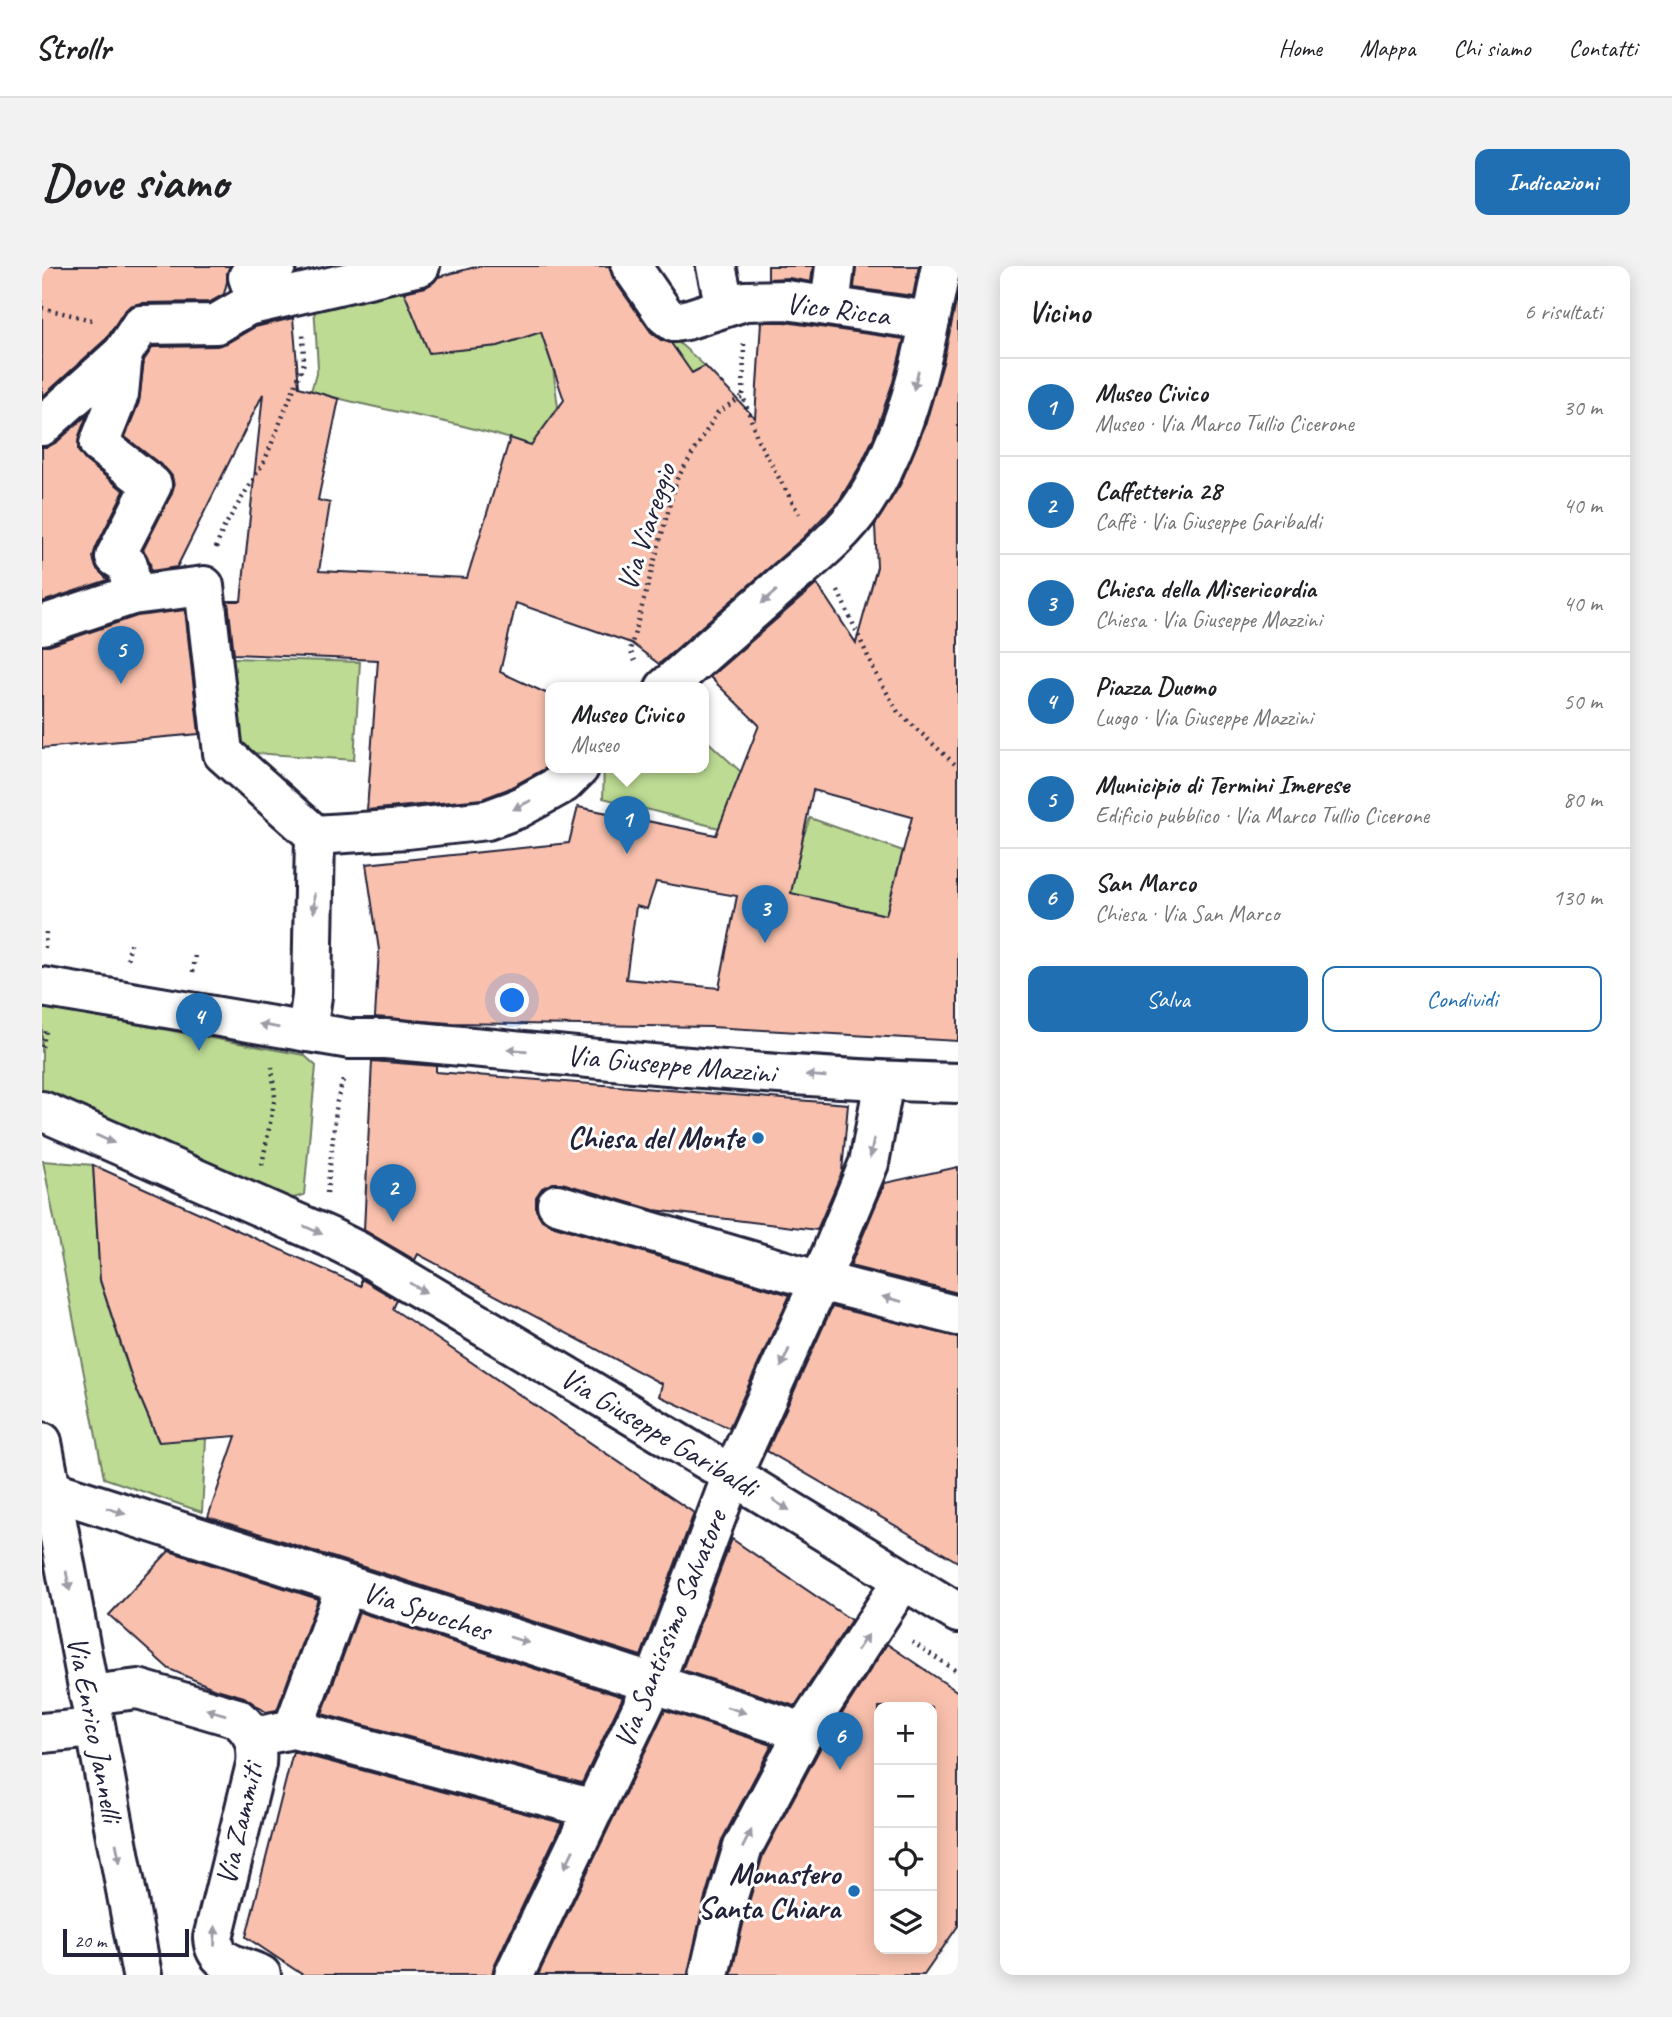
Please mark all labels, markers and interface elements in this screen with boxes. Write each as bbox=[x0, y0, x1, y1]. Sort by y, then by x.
text: Strollr bbox=[35, 27, 110, 69]
text: Home bbox=[1278, 33, 1322, 63]
text: Mappa bbox=[1360, 33, 1415, 63]
text: Chi siamo bbox=[1453, 33, 1530, 63]
text: Contatti bbox=[1568, 33, 1637, 63]
button: Indicazioni bbox=[1475, 149, 1630, 215]
text: Dove siamo bbox=[42, 151, 228, 213]
street label: Vico Ricca bbox=[784, 284, 894, 334]
text: Vicino bbox=[1028, 293, 1090, 331]
text: 6 risultati bbox=[1524, 297, 1602, 326]
one-way arrow bbox=[910, 370, 921, 392]
text: Museo Civico bbox=[1095, 376, 1208, 409]
text: 1 bbox=[1046, 393, 1056, 422]
text: 30 m bbox=[1563, 393, 1602, 422]
text: Museo · Via Marco Tullio Cicerone bbox=[1095, 409, 1354, 438]
street label: Via Viareggio bbox=[608, 457, 685, 595]
text: Caffetteria 28 bbox=[1095, 474, 1221, 507]
text: 2 bbox=[1046, 491, 1056, 520]
text: 40 m bbox=[1563, 491, 1602, 520]
text: Caffè · Via Giuseppe Garibaldi bbox=[1095, 507, 1321, 536]
text: Chiesa della Misericordia bbox=[1095, 572, 1316, 605]
one-way arrow bbox=[760, 589, 777, 604]
text: 3 bbox=[1046, 589, 1056, 618]
text: 40 m bbox=[1563, 589, 1602, 618]
text: Chiesa · Via Giuseppe Mazzini bbox=[1095, 605, 1321, 634]
pin: 5 bbox=[98, 626, 144, 684]
text: Piazza Duomo bbox=[1095, 670, 1215, 703]
popup bbox=[545, 682, 709, 773]
text: 4 bbox=[1046, 687, 1056, 716]
text: 50 m bbox=[1563, 687, 1602, 716]
text: Museo Civico bbox=[571, 697, 683, 730]
text: Luogo · Via Giuseppe Mazzini bbox=[1095, 703, 1313, 732]
text: Museo bbox=[571, 730, 619, 759]
text: Municipio di Termini Imerese bbox=[1095, 768, 1349, 801]
text: 5 bbox=[1046, 785, 1056, 814]
text: 80 m bbox=[1563, 785, 1602, 814]
pin: 1 bbox=[604, 796, 650, 854]
one-way arrow bbox=[512, 799, 532, 811]
text: Edificio pubblico · Via Marco Tullio Cicerone bbox=[1095, 801, 1429, 830]
text: San Marco bbox=[1095, 866, 1196, 899]
text: 6 bbox=[1046, 883, 1056, 912]
text: 130 m bbox=[1553, 883, 1602, 912]
pin: 3 bbox=[742, 885, 788, 943]
one-way arrow bbox=[308, 892, 320, 914]
text: Chiesa · Via San Marco bbox=[1095, 899, 1279, 928]
button: Salva bbox=[1028, 966, 1308, 1032]
button: Condividi bbox=[1322, 966, 1602, 1032]
your location bbox=[495, 983, 529, 1017]
pin: 4 bbox=[176, 993, 222, 1051]
one-way arrow bbox=[257, 1020, 279, 1031]
street label: Via Giuseppe Mazzini bbox=[565, 1036, 780, 1092]
one-way arrow bbox=[505, 1044, 527, 1055]
one-way arrow bbox=[805, 1071, 827, 1082]
place label: Chiesa del Monte bbox=[568, 1119, 746, 1157]
marker: Chiesa del Monte bbox=[750, 1130, 766, 1146]
one-way arrow bbox=[94, 1133, 115, 1144]
one-way arrow bbox=[866, 1137, 877, 1159]
pin: 2 bbox=[370, 1164, 416, 1222]
one-way arrow bbox=[303, 1224, 323, 1236]
one-way arrow bbox=[408, 1281, 427, 1294]
one-way arrow bbox=[881, 1293, 903, 1304]
one-way arrow bbox=[779, 1348, 791, 1368]
street label: Via Giuseppe Garibaldi bbox=[554, 1358, 767, 1507]
one-way arrow bbox=[772, 1498, 791, 1511]
street label: Via Santissimo Salvatore bbox=[605, 1502, 736, 1754]
one-way arrow bbox=[105, 1506, 126, 1516]
one-way arrow bbox=[63, 1570, 74, 1592]
street label: Via Spucches bbox=[358, 1572, 498, 1650]
street label: Via Enrico Jannelli bbox=[58, 1633, 132, 1828]
one-way arrow bbox=[856, 1633, 869, 1653]
one-way arrow bbox=[509, 1635, 530, 1646]
map controls bbox=[874, 1702, 937, 1954]
button: + bbox=[874, 1702, 937, 1765]
one-way arrow bbox=[725, 1705, 746, 1715]
one-way arrow bbox=[206, 1706, 227, 1716]
pin: 6 bbox=[817, 1712, 863, 1770]
street label: Via Zammiti bbox=[207, 1756, 272, 1889]
button: − bbox=[874, 1765, 937, 1828]
button: locate bbox=[874, 1828, 937, 1891]
one-way arrow bbox=[741, 1829, 753, 1849]
one-way arrow bbox=[113, 1842, 124, 1864]
one-way arrow bbox=[564, 1849, 575, 1869]
place label: Monastero Santa Chiara bbox=[698, 1855, 843, 1927]
marker: Monastero Santa Chiara bbox=[846, 1883, 862, 1899]
button: layers bbox=[874, 1891, 937, 1954]
one-way arrow bbox=[209, 1925, 220, 1947]
scale bar bbox=[63, 1926, 189, 1958]
text: 20 m bbox=[74, 1929, 106, 1953]

